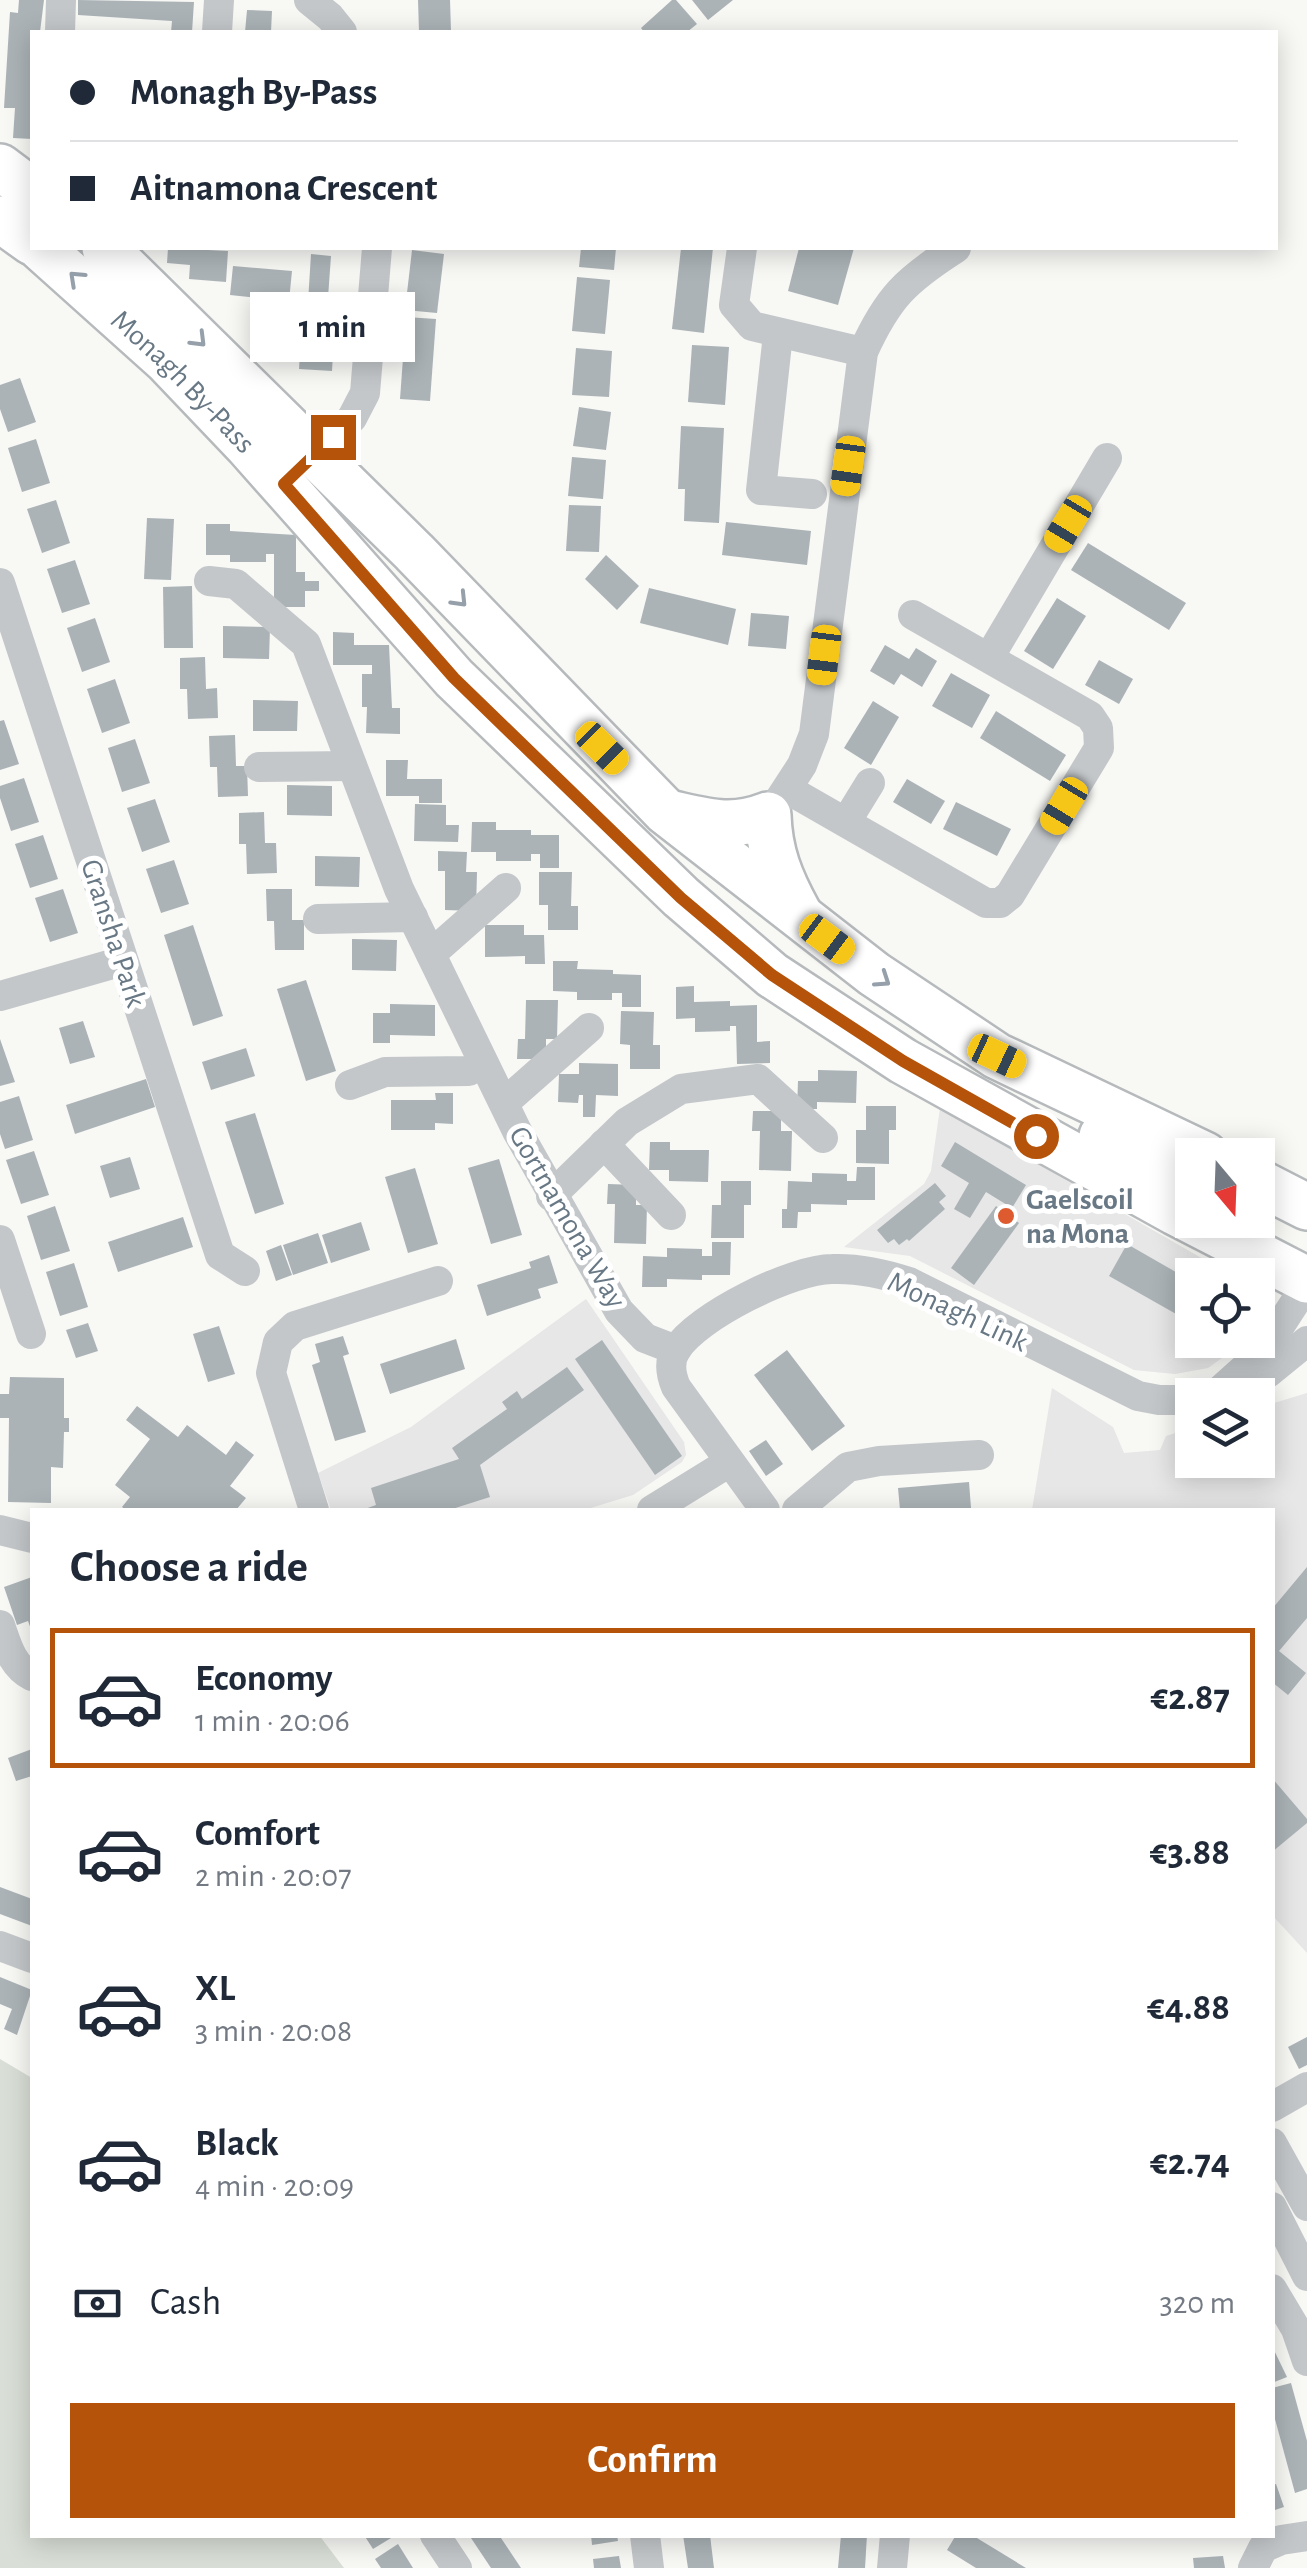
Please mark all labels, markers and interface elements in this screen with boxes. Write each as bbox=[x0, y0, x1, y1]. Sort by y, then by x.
text: Monagh By-Pass bbox=[130, 74, 377, 112]
text: Aitnamona Crescent bbox=[130, 170, 437, 208]
one-way arrow bbox=[69, 272, 88, 290]
callout: 1 min bbox=[250, 292, 416, 362]
street label: Monagh By-Pass bbox=[105, 305, 260, 459]
text: 1 min bbox=[299, 311, 366, 343]
one-way arrow bbox=[188, 329, 206, 347]
route end bbox=[311, 415, 356, 460]
car bbox=[829, 434, 867, 498]
car bbox=[1040, 491, 1096, 557]
one-way arrow bbox=[448, 588, 466, 607]
car bbox=[805, 623, 843, 687]
car bbox=[570, 716, 634, 780]
car bbox=[1036, 773, 1092, 839]
street label: Gransha Park bbox=[75, 856, 151, 1011]
car bbox=[794, 909, 860, 969]
one-way arrow bbox=[871, 968, 890, 986]
car bbox=[963, 1030, 1031, 1082]
route start bbox=[1014, 1114, 1059, 1159]
street label: Gortnamona Way bbox=[503, 1122, 631, 1314]
north arrow bbox=[1175, 1138, 1275, 1238]
map controls bbox=[1175, 1138, 1275, 1478]
place label: Gaelscoil na Mona bbox=[1026, 1185, 1134, 1249]
marker: Gaelscoil na Mona bbox=[995, 1205, 1017, 1227]
button: locate bbox=[1175, 1258, 1275, 1358]
street label: Monagh Link bbox=[883, 1266, 1033, 1358]
button: layers bbox=[1175, 1378, 1275, 1478]
text: Choose a ride bbox=[70, 1545, 308, 1590]
icon: car bbox=[75, 1653, 165, 1743]
text: Economy bbox=[195, 1660, 333, 1698]
text: €2.87 bbox=[1151, 1679, 1230, 1717]
text: 1 min · 20:06 bbox=[195, 1705, 350, 1737]
icon: car bbox=[75, 1808, 165, 1898]
text: Comfort bbox=[195, 1815, 320, 1853]
text: €3.88 bbox=[1150, 1834, 1230, 1872]
text: 2 min · 20:07 bbox=[195, 1860, 352, 1892]
icon: car bbox=[75, 1963, 165, 2053]
text: XL bbox=[195, 1970, 235, 2008]
text: €4.88 bbox=[1147, 1989, 1230, 2027]
text: 3 min · 20:08 bbox=[195, 2015, 352, 2047]
icon: car bbox=[75, 2118, 165, 2208]
text: Black bbox=[195, 2125, 279, 2163]
text: €2.74 bbox=[1150, 2144, 1230, 2182]
text: 4 min · 20:09 bbox=[195, 2170, 354, 2202]
icon: cash bbox=[70, 2276, 125, 2331]
text: Cash bbox=[150, 2284, 221, 2322]
text: 320 m bbox=[1159, 2287, 1235, 2319]
button: Confirm bbox=[70, 2403, 1235, 2518]

